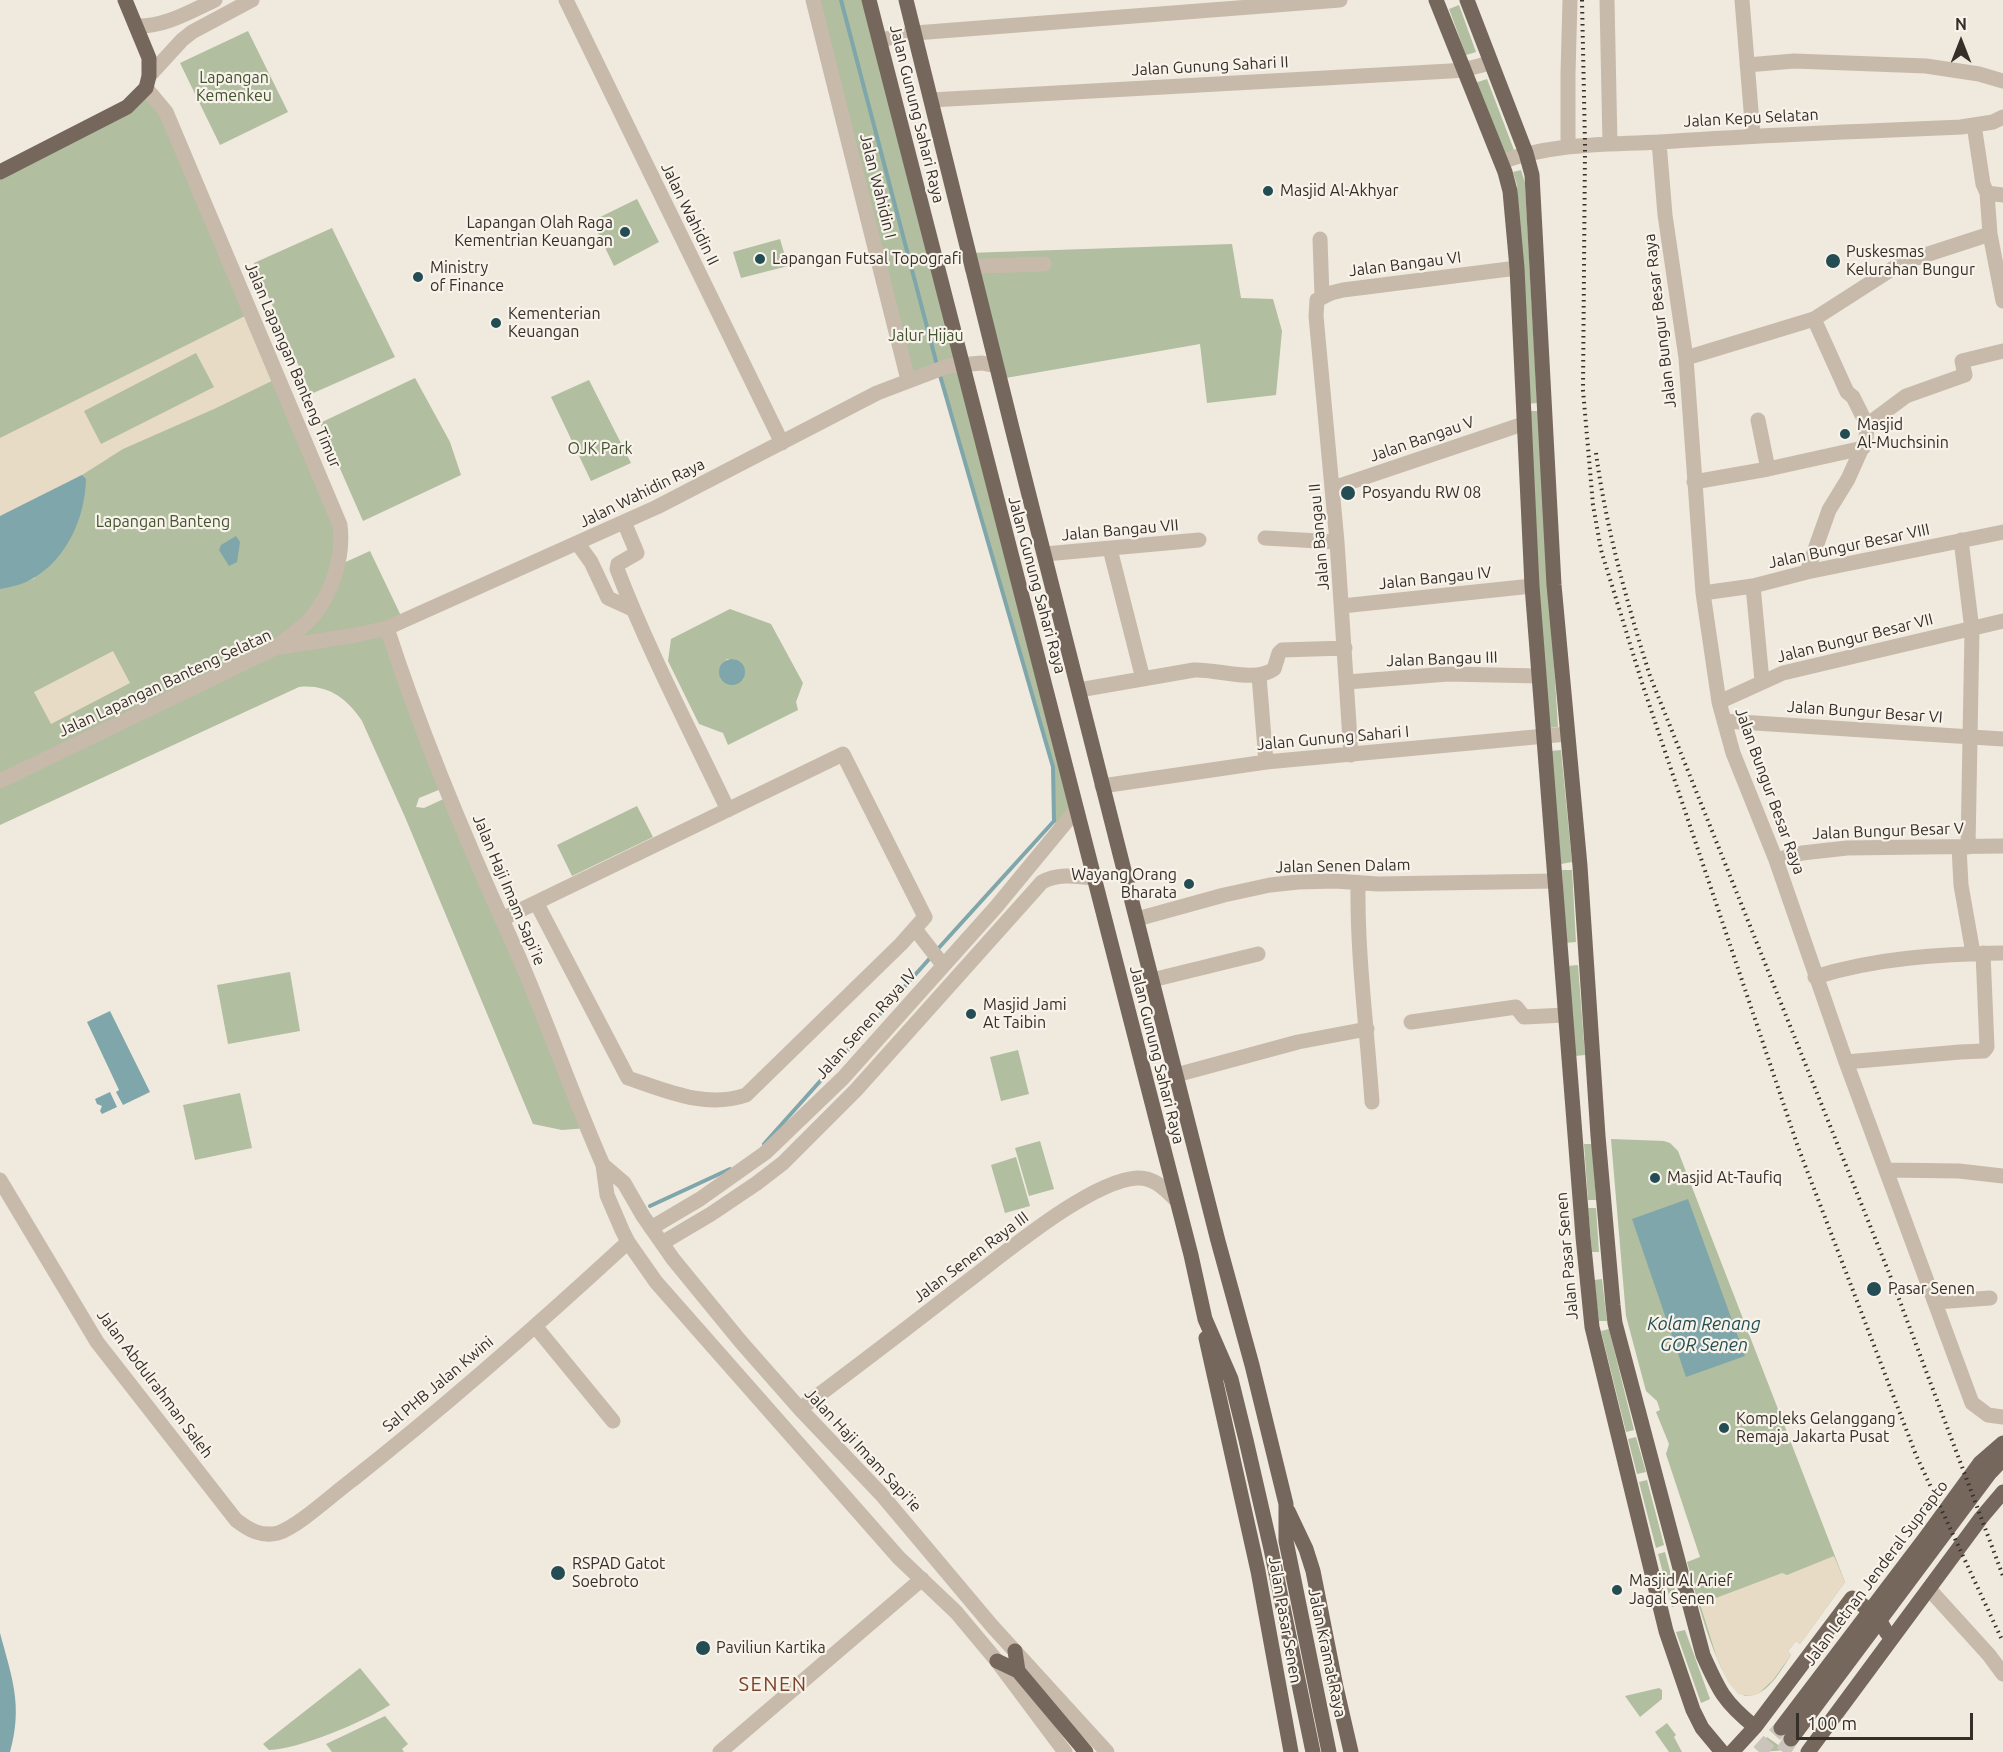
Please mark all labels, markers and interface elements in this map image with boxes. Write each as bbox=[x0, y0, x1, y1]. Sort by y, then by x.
north arrow bbox=[1931, 12, 1991, 72]
text: N bbox=[1955, 15, 1967, 33]
street label: Jalan Gunung Sahari Raya bbox=[886, 23, 948, 205]
street label: Jalan Gunung Sahari II bbox=[1131, 52, 1289, 80]
park label: Lapangan Kemenkeu bbox=[196, 68, 272, 106]
street label: Jalan Kepu Selatan bbox=[1683, 105, 1819, 131]
street label: Jalan Wahidin I bbox=[856, 132, 900, 240]
street label: Jalan Wahidin II bbox=[657, 160, 723, 268]
place label: Masjid Al-Akhyar bbox=[1280, 181, 1399, 201]
marker: Masjid Al-Akhyar bbox=[1261, 184, 1275, 198]
place label: Lapangan Olah Raga Kementrian Keuangan bbox=[454, 213, 613, 251]
marker: Lapangan Olah Raga Kementrian Keuangan bbox=[618, 225, 632, 239]
street label: Jalan Bungur Besar Raya bbox=[1640, 233, 1680, 409]
place label: Puskesmas Kelurahan Bungur bbox=[1846, 242, 1975, 280]
street label: Jalan Bangau VI bbox=[1348, 248, 1462, 280]
place label: Lapangan Futsal Topografi bbox=[772, 249, 962, 269]
marker: Lapangan Futsal Topografi bbox=[753, 252, 767, 266]
marker: Puskesmas Kelurahan Bungur bbox=[1824, 252, 1842, 270]
place label: Ministry of Finance bbox=[430, 258, 504, 296]
street label: Jalan Lapangan Banteng Timur bbox=[241, 259, 345, 471]
marker: Ministry of Finance bbox=[411, 270, 425, 284]
place label: Kementerian Keuangan bbox=[508, 304, 601, 342]
marker: Kementerian Keuangan bbox=[489, 316, 503, 330]
park label: Jalur Hijau bbox=[888, 326, 964, 346]
street label: Jalan Bangau V bbox=[1367, 412, 1477, 466]
place label: Masjid Al-Muchsinin bbox=[1857, 415, 1949, 453]
marker: Masjid Al-Muchsinin bbox=[1838, 427, 1852, 441]
park label: OJK Park bbox=[567, 439, 633, 459]
street label: Jalan Wahidin Raya bbox=[576, 454, 708, 532]
street label: Jalan Bangau II bbox=[1305, 483, 1333, 591]
place label: Posyandu RW 08 bbox=[1362, 483, 1481, 503]
marker: Posyandu RW 08 bbox=[1339, 484, 1357, 502]
street label: Jalan Gunung Sahari Raya bbox=[1004, 494, 1070, 676]
park label: Lapangan Banteng bbox=[96, 512, 230, 532]
street label: Jalan Bangau VII bbox=[1061, 515, 1179, 545]
street label: Jalan Bungur Besar VIII bbox=[1767, 520, 1931, 572]
street label: Jalan Bangau IV bbox=[1378, 563, 1492, 593]
street label: Jalan Bungur Besar VII bbox=[1775, 609, 1935, 667]
street label: Jalan Lapangan Banteng Selatan bbox=[56, 625, 274, 741]
street label: Jalan Bangau III bbox=[1386, 647, 1498, 671]
street label: Jalan Bungur Besar VI bbox=[1787, 697, 1943, 727]
street label: Jalan Bungur Besar Raya bbox=[1731, 705, 1809, 877]
street label: Jalan Gunung Sahari I bbox=[1256, 722, 1410, 754]
street label: Jalan Haji Imam Sapi'ie bbox=[468, 812, 550, 968]
street label: Jalan Bungur Besar V bbox=[1812, 819, 1964, 843]
street label: Jalan Senen Dalam bbox=[1275, 855, 1411, 877]
place label: Wayang Orang Bharata bbox=[1071, 865, 1177, 903]
marker: Wayang Orang Bharata bbox=[1182, 877, 1196, 891]
street label: Jalan Gunung Sahari Raya bbox=[1126, 964, 1188, 1146]
street label: Jalan Senen Raya IV bbox=[812, 965, 920, 1083]
place label: Masjid Jami At Taibin bbox=[983, 995, 1067, 1033]
marker: Masjid Jami At Taibin bbox=[964, 1007, 978, 1021]
place label: Masjid At-Taufiq bbox=[1667, 1168, 1782, 1188]
marker: Masjid At-Taufiq bbox=[1648, 1171, 1662, 1185]
street label: Jalan Pasar Senen bbox=[1552, 1191, 1582, 1321]
street label: Jalan Senen Raya III bbox=[910, 1207, 1032, 1307]
place label: Pasar Senen bbox=[1888, 1279, 1975, 1299]
marker: Pasar Senen bbox=[1865, 1280, 1883, 1298]
street label: Jalan Abdulrahman Saleh bbox=[93, 1306, 217, 1462]
water label: Kolam Renang GOR Senen bbox=[1647, 1313, 1761, 1356]
street label: Sal PHB Jalan Kwini bbox=[379, 1332, 497, 1436]
street label: Jalan Haji Imam Sapi'ie bbox=[801, 1384, 925, 1516]
place label: Kompleks Gelanggang Remaja Jakarta Pusat bbox=[1736, 1409, 1896, 1447]
marker: Kompleks Gelanggang Remaja Jakarta Pusat bbox=[1717, 1421, 1731, 1435]
street label: Jalan Letnan Jenderal Suprapto bbox=[1800, 1477, 1952, 1669]
place label: RSPAD Gatot Soebroto bbox=[572, 1554, 665, 1592]
street label: Jalan Pasar Senen bbox=[1264, 1555, 1306, 1685]
marker: RSPAD Gatot Soebroto bbox=[549, 1564, 567, 1582]
place label: Masjid Al Arief Jagal Senen bbox=[1629, 1571, 1732, 1609]
marker: Masjid Al Arief Jagal Senen bbox=[1610, 1583, 1624, 1597]
street label: Jalan Kramat Raya bbox=[1304, 1587, 1350, 1719]
place label: Paviliun Kartika bbox=[716, 1638, 826, 1658]
marker: Paviliun Kartika bbox=[694, 1639, 712, 1657]
district label: SENEN bbox=[739, 1672, 807, 1696]
scale bar bbox=[1799, 1701, 1976, 1739]
text: 100 m bbox=[1807, 1713, 1857, 1733]

